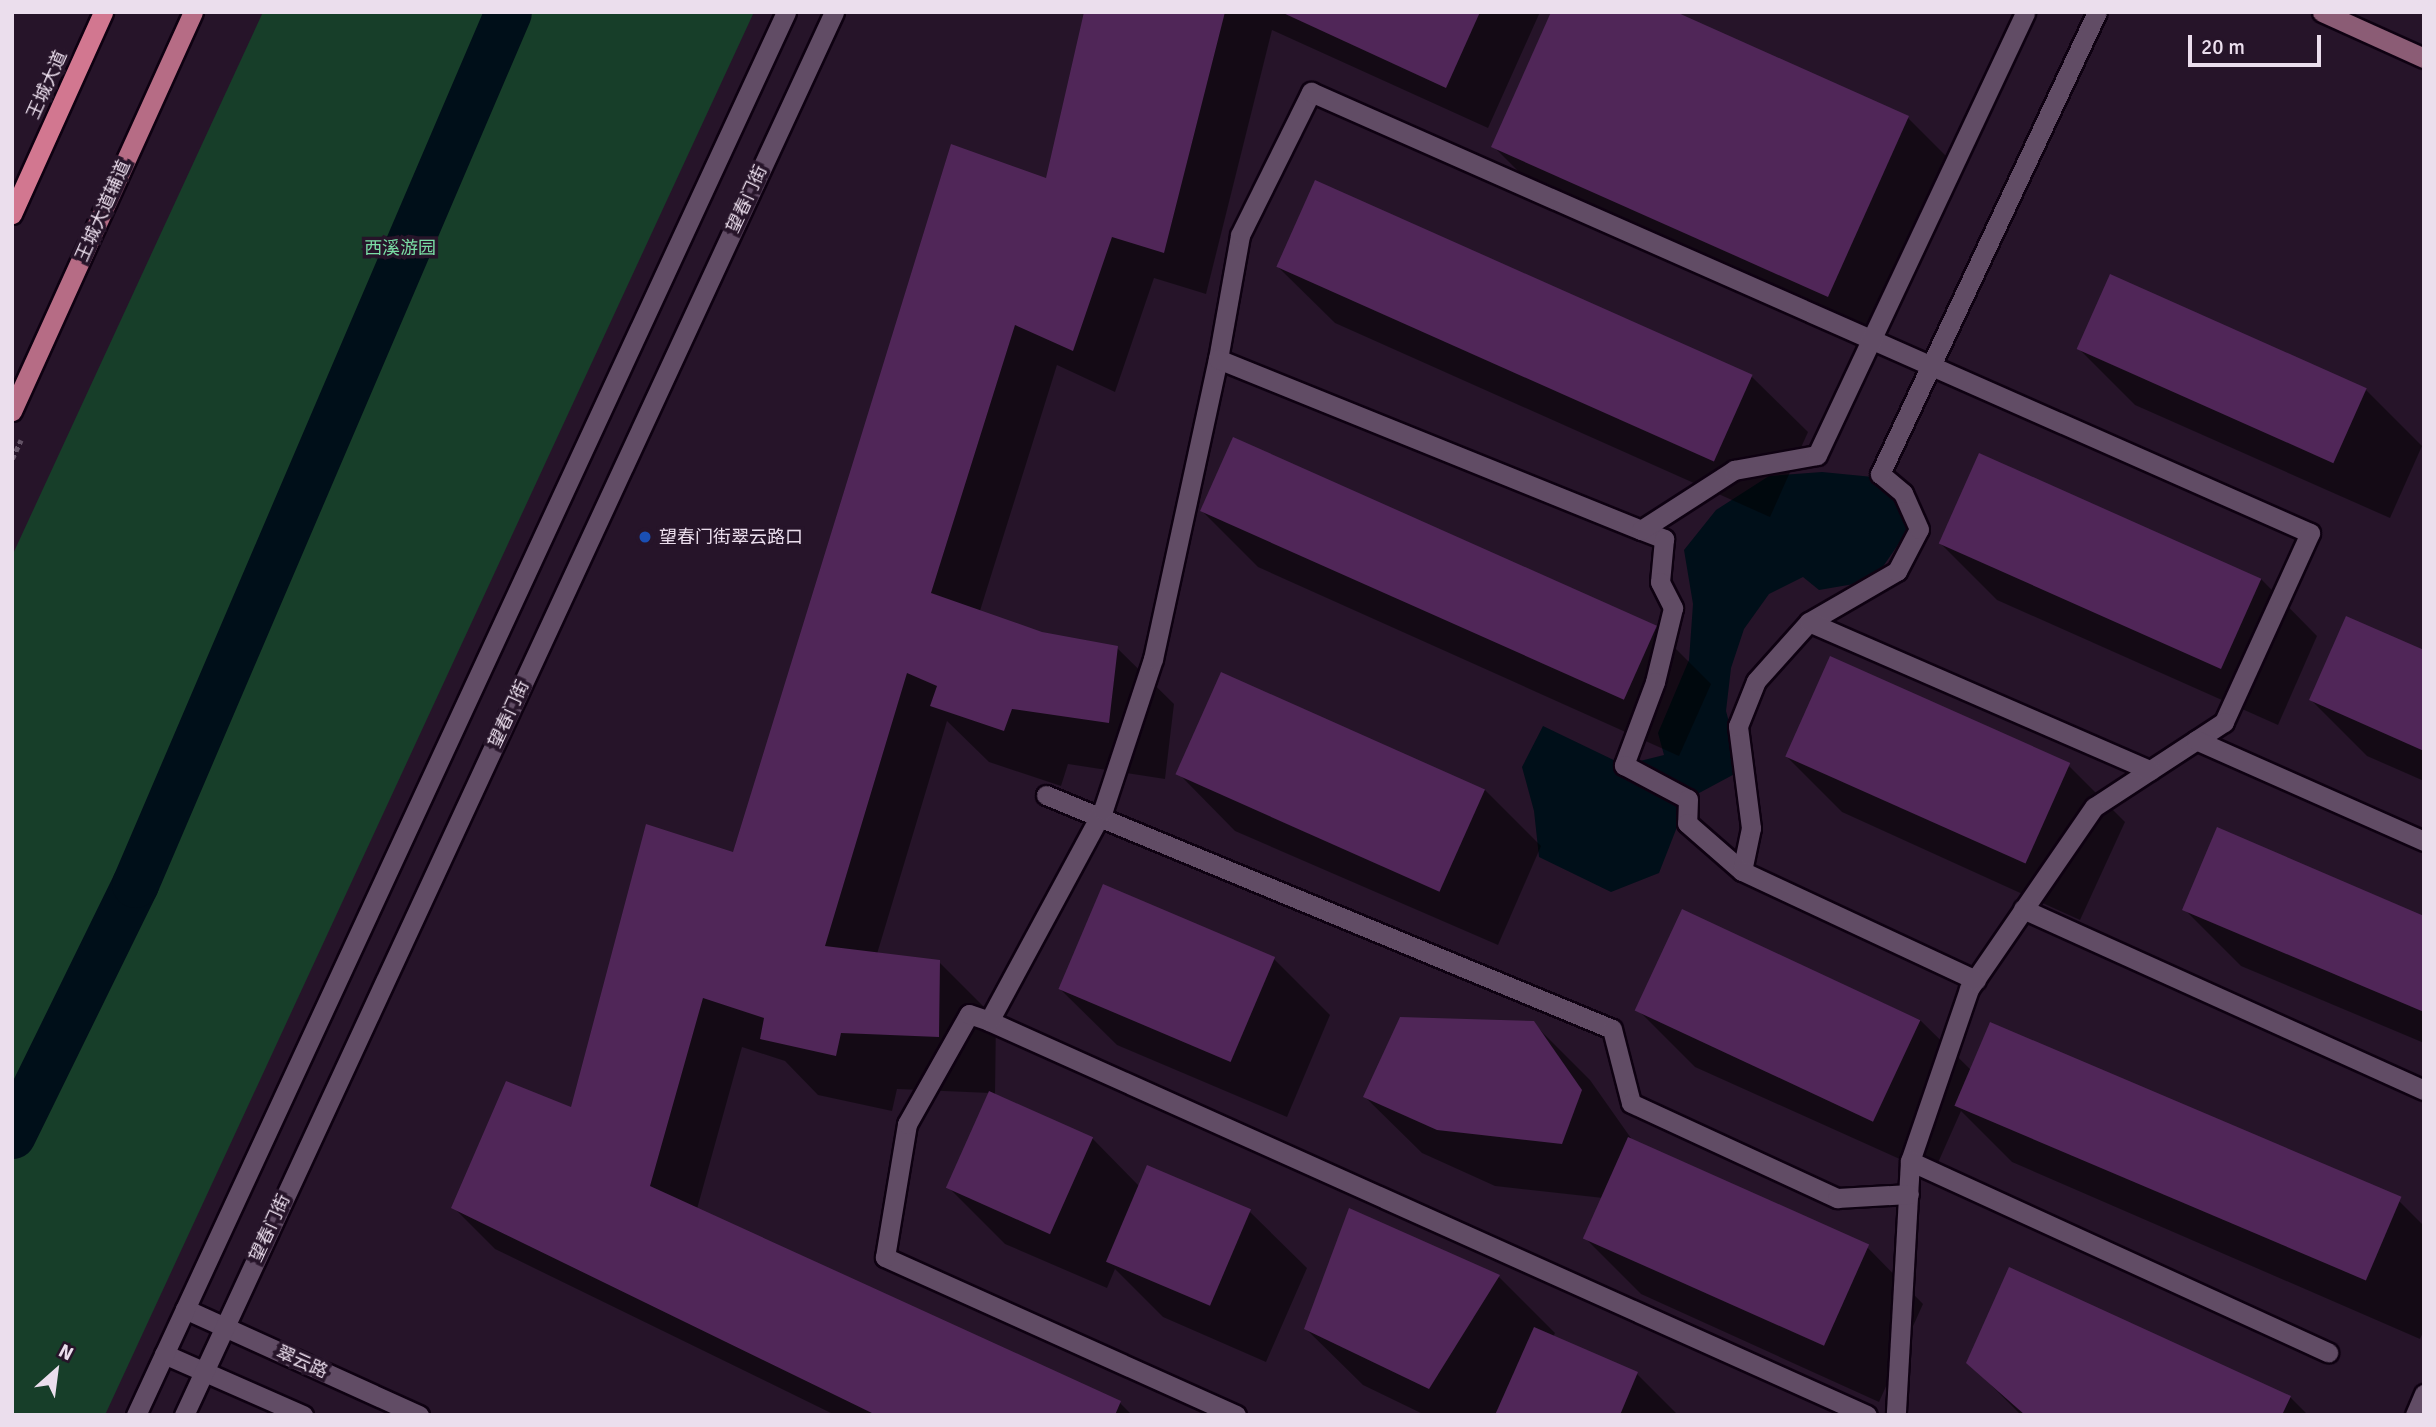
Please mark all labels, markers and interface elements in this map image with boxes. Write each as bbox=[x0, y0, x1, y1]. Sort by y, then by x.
scale bar bbox=[2191, 21, 2324, 65]
text: 20 m bbox=[2201, 34, 2245, 60]
street label: 王城大道 bbox=[22, 48, 72, 122]
street label: 王城大道辅道 bbox=[71, 157, 135, 265]
street label: 望春门街 bbox=[722, 162, 772, 236]
park label: 西溪游园 bbox=[364, 237, 436, 259]
place label: 望春门街翠云路口 bbox=[659, 526, 803, 548]
marker: 望春门街翠云路口 bbox=[637, 529, 653, 545]
street label: 望春门街 bbox=[484, 677, 534, 751]
street label: 望春门街 bbox=[245, 1191, 295, 1265]
north arrow bbox=[21, 1336, 91, 1406]
text: N bbox=[54, 1339, 77, 1366]
street label: 翠云路 bbox=[273, 1341, 331, 1383]

